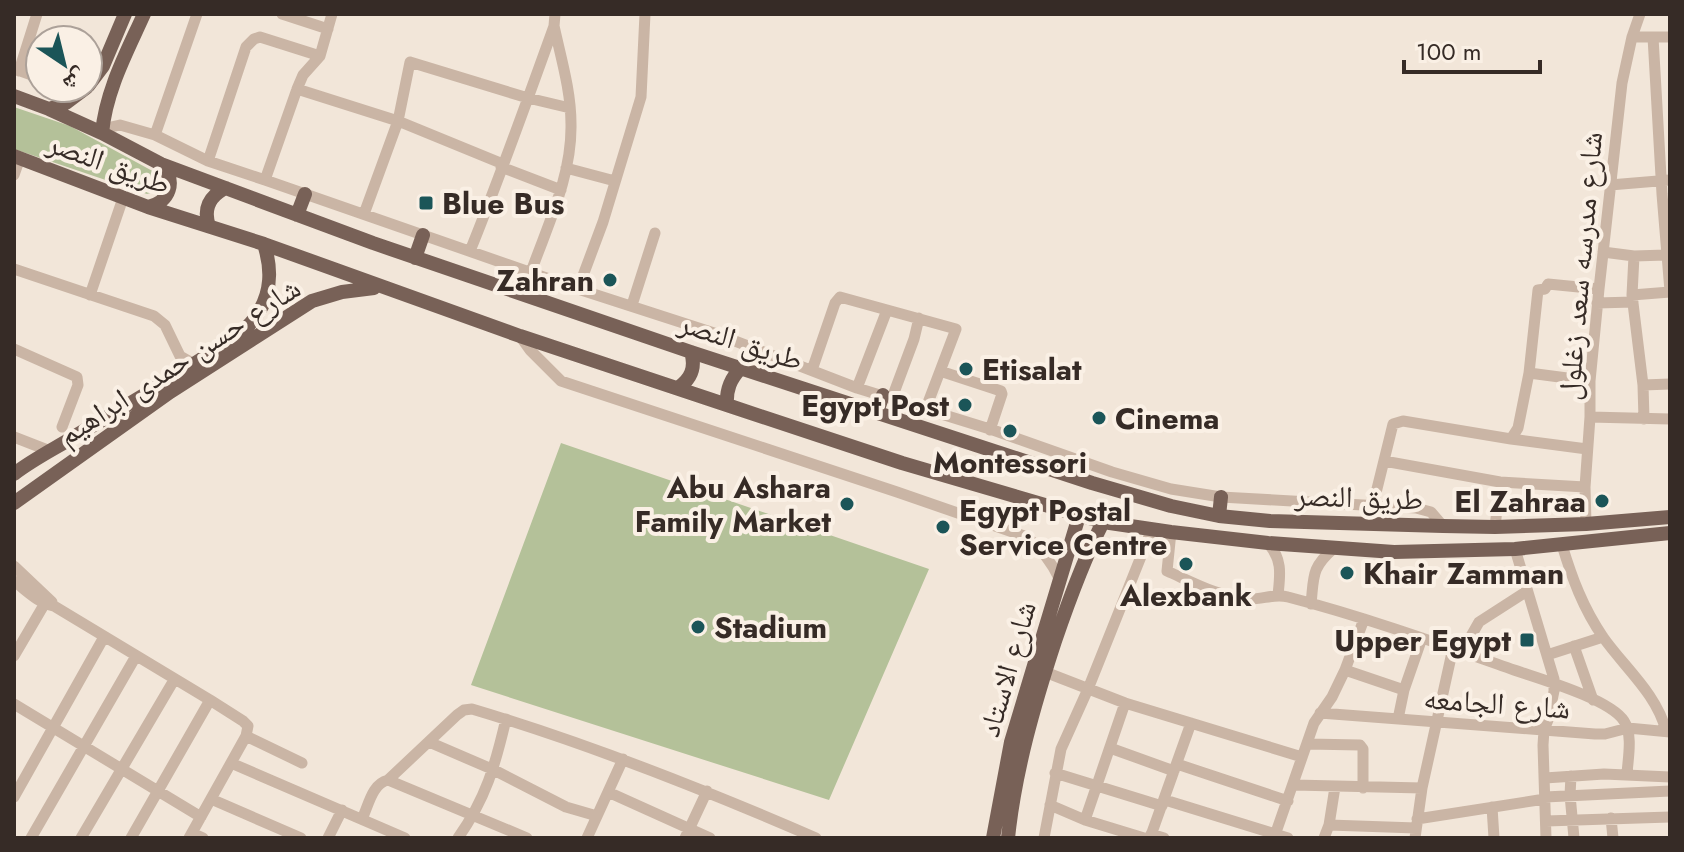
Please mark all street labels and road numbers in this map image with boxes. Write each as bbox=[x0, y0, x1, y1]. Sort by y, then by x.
street label: طريق النصر bbox=[40, 121, 177, 205]
street label: شارع مدرسه سعد زغلول bbox=[1547, 130, 1613, 402]
street label: شارع حسن حمدى ابراهيم bbox=[49, 266, 309, 456]
street label: طريق النصر bbox=[672, 300, 809, 381]
street label: طريق النصر bbox=[1293, 473, 1424, 521]
street label: شارع الاستاد bbox=[967, 596, 1047, 742]
street label: شارع الجامعه bbox=[1422, 676, 1572, 730]

